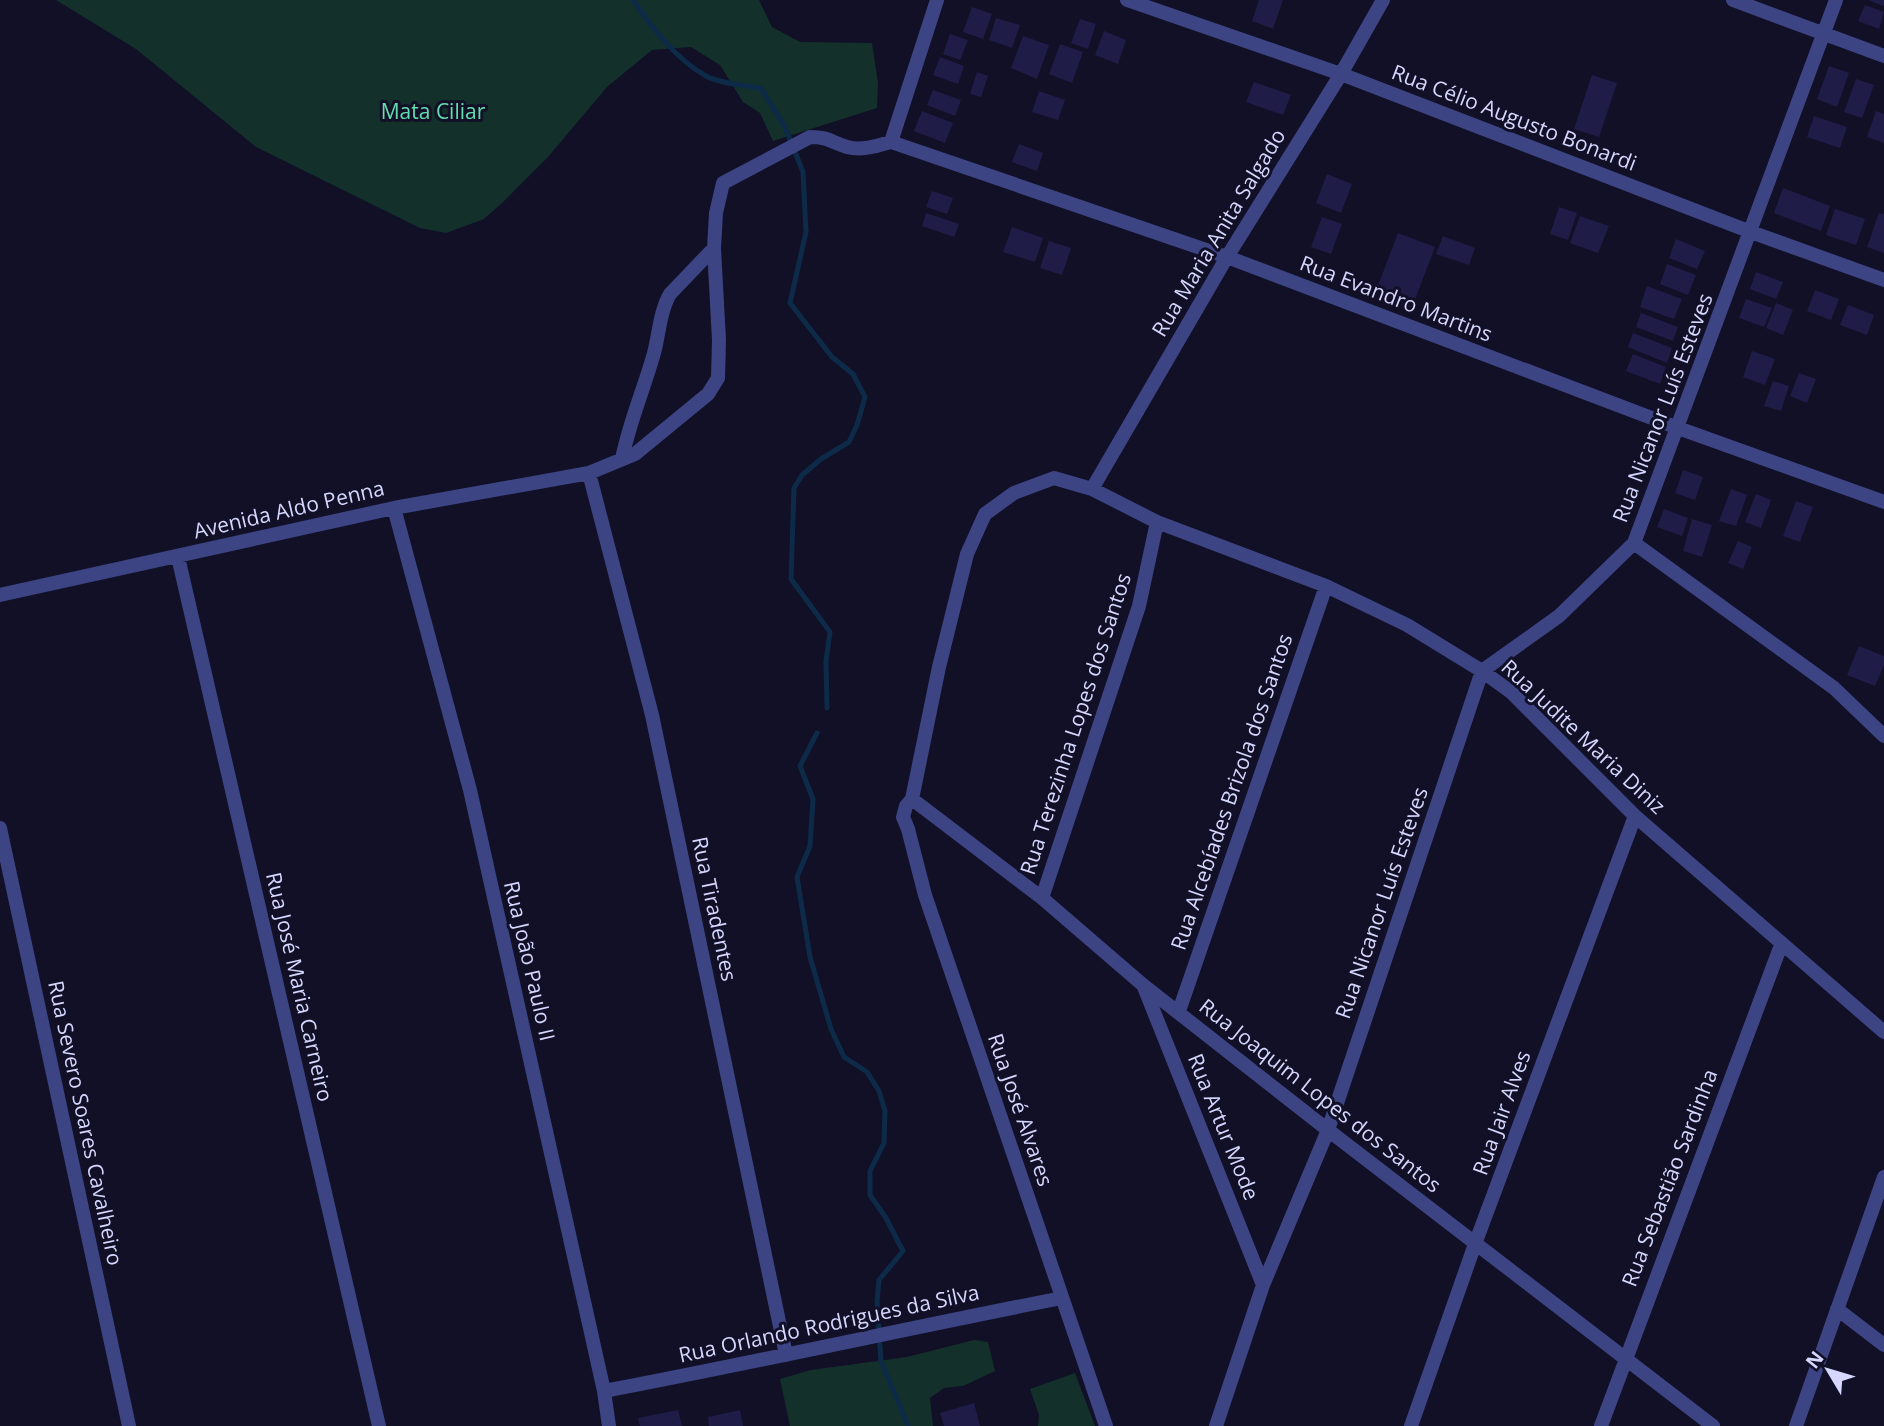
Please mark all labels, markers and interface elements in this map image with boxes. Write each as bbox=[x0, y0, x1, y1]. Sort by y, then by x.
street label: Rua Célio Augusto Bonardi bbox=[1388, 57, 1641, 177]
park label: Mata Ciliar bbox=[381, 97, 486, 125]
street label: Rua Maria Anita Salgado bbox=[1145, 123, 1291, 342]
street label: Rua Evandro Martins bbox=[1296, 248, 1497, 348]
street label: Rua Nicanor Luís Esteves bbox=[1605, 289, 1719, 526]
street label: Avenida Aldo Penna bbox=[191, 473, 387, 545]
street label: Rua Terezinha Lopes dos Santos bbox=[1013, 569, 1137, 878]
street label: Rua Alcebíades Brizola dos Santos bbox=[1164, 630, 1298, 954]
street label: Rua Judite Maria Diniz bbox=[1496, 653, 1672, 820]
street label: Rua Nicanor Luís Esteves bbox=[1328, 783, 1434, 1022]
street label: Rua Tiradentes bbox=[686, 834, 744, 984]
street label: Rua José Maria Carneiro bbox=[260, 869, 340, 1104]
street label: Rua João Paulo II bbox=[498, 878, 562, 1043]
street label: Rua Severo Soares Cavalheiro bbox=[42, 978, 130, 1268]
street label: Rua Joaquim Lopes dos Santos bbox=[1194, 992, 1447, 1198]
street label: Rua José Alvares bbox=[982, 1030, 1060, 1190]
street label: Rua Jair Alves bbox=[1466, 1047, 1537, 1179]
street label: Rua Artur Mode bbox=[1182, 1049, 1266, 1204]
street label: Rua Sebastião Sardinha bbox=[1615, 1065, 1723, 1290]
street label: Rua Orlando Rodrigues da Silva bbox=[676, 1277, 982, 1369]
north arrow bbox=[1793, 1335, 1863, 1405]
text: N bbox=[1800, 1345, 1830, 1374]

